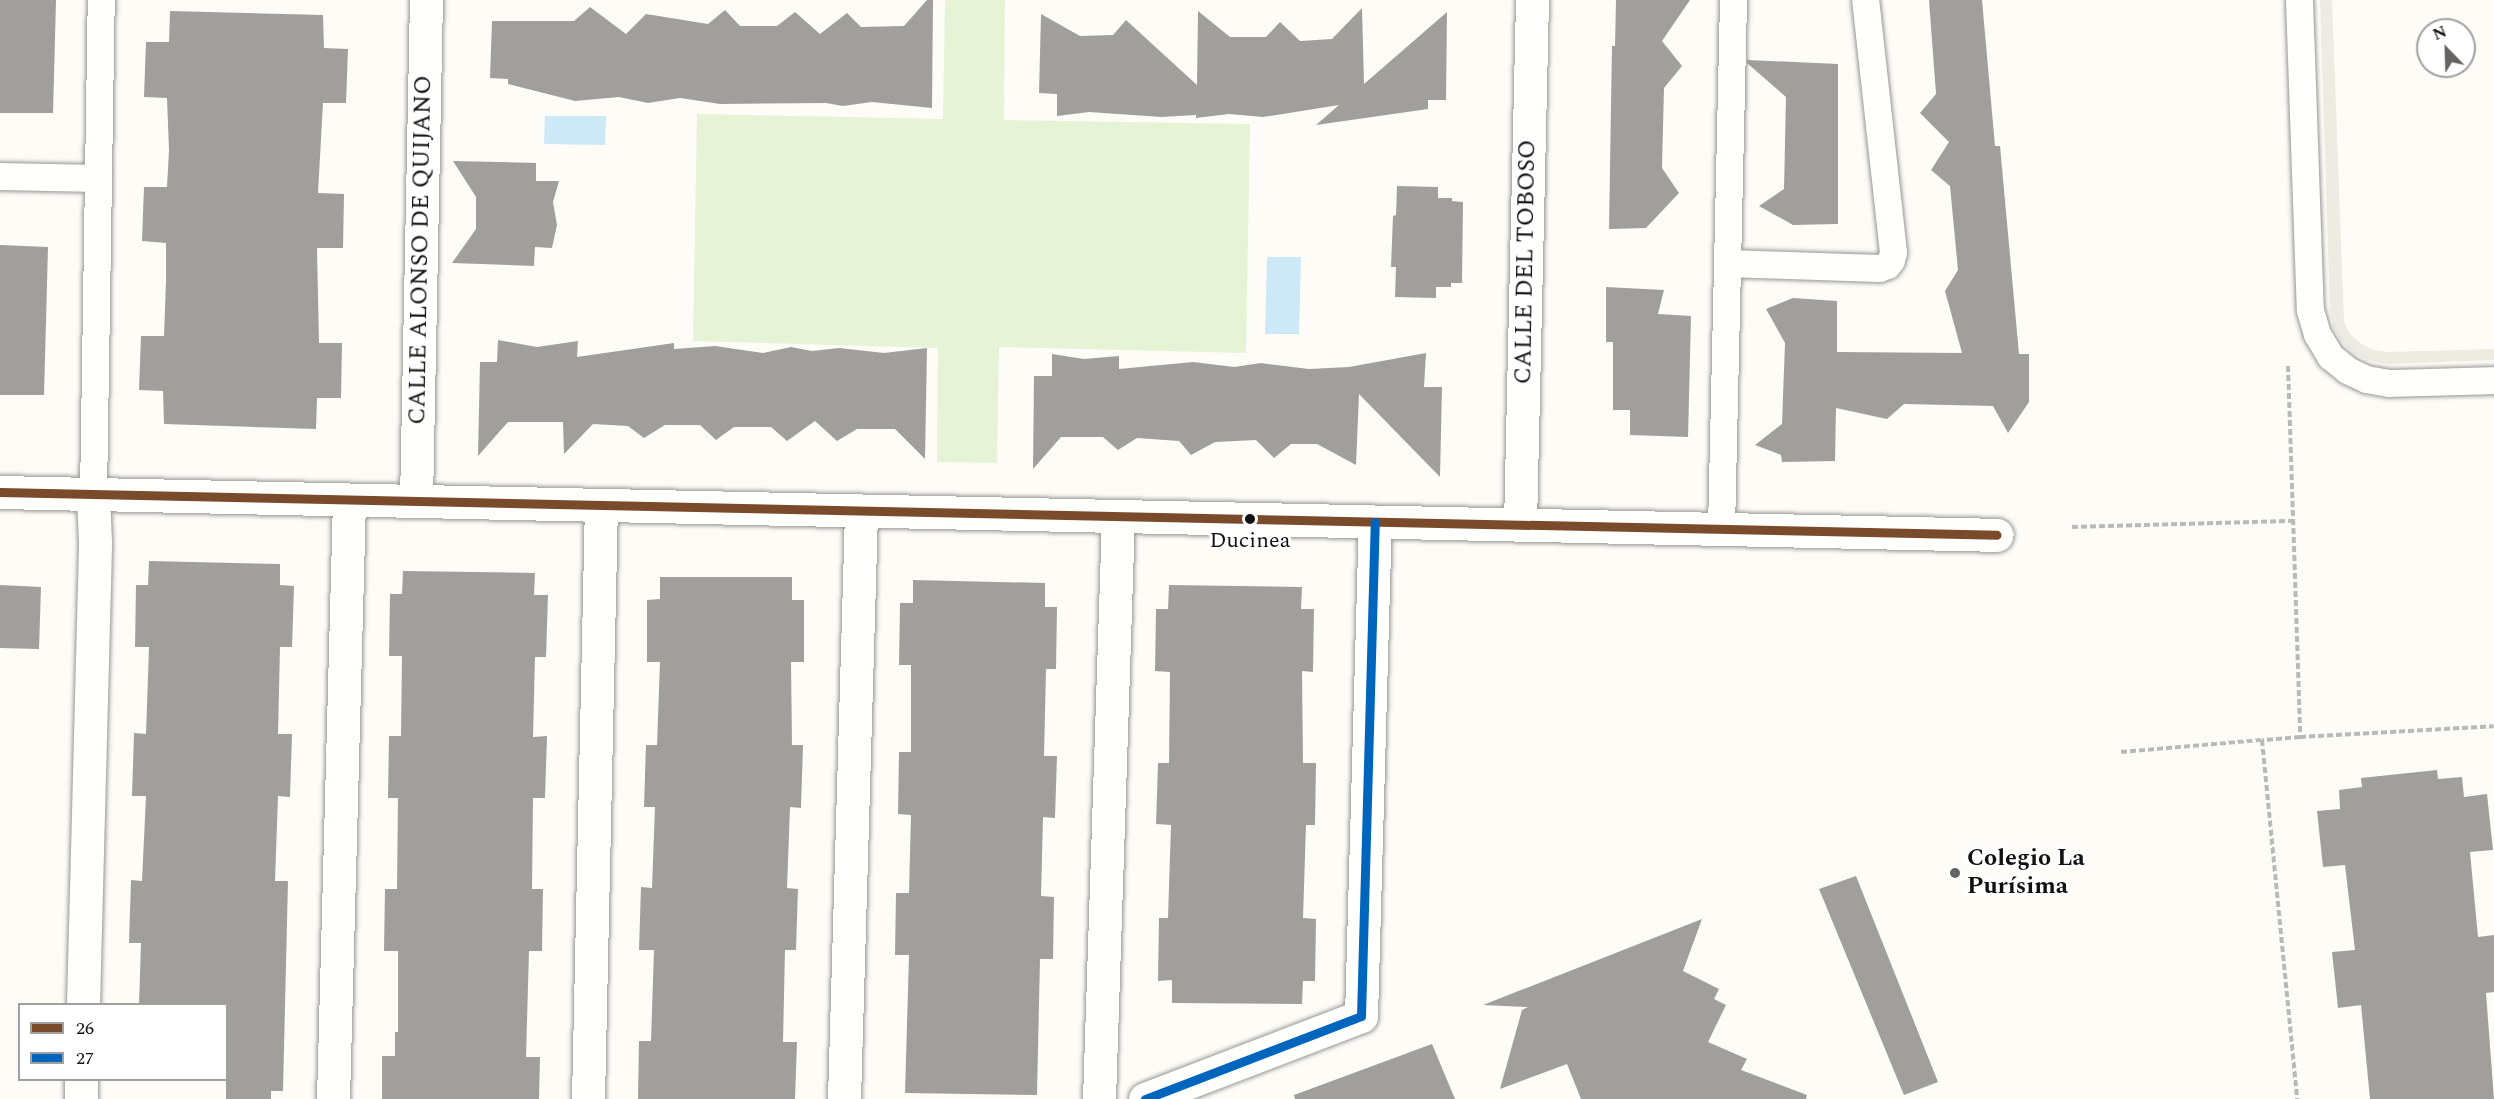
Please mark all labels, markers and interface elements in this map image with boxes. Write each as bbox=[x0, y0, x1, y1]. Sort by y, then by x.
north arrow bbox=[2416, 18, 2476, 78]
text: N bbox=[2429, 20, 2450, 47]
street label: CALLE ALONSO DE QUIJANO bbox=[404, 75, 438, 425]
street label: CALLE DEL TOBOSO bbox=[1509, 139, 1543, 385]
marker: Ducinea bbox=[1244, 513, 1256, 525]
place label: Ducinea bbox=[1209, 528, 1291, 554]
place label: Colegio La Purísima bbox=[1967, 845, 2085, 901]
marker: Colegio La Purísima bbox=[1948, 866, 1962, 880]
legend bbox=[18, 1003, 228, 1081]
text: 26 bbox=[76, 1015, 94, 1042]
text: 27 bbox=[76, 1045, 94, 1072]

